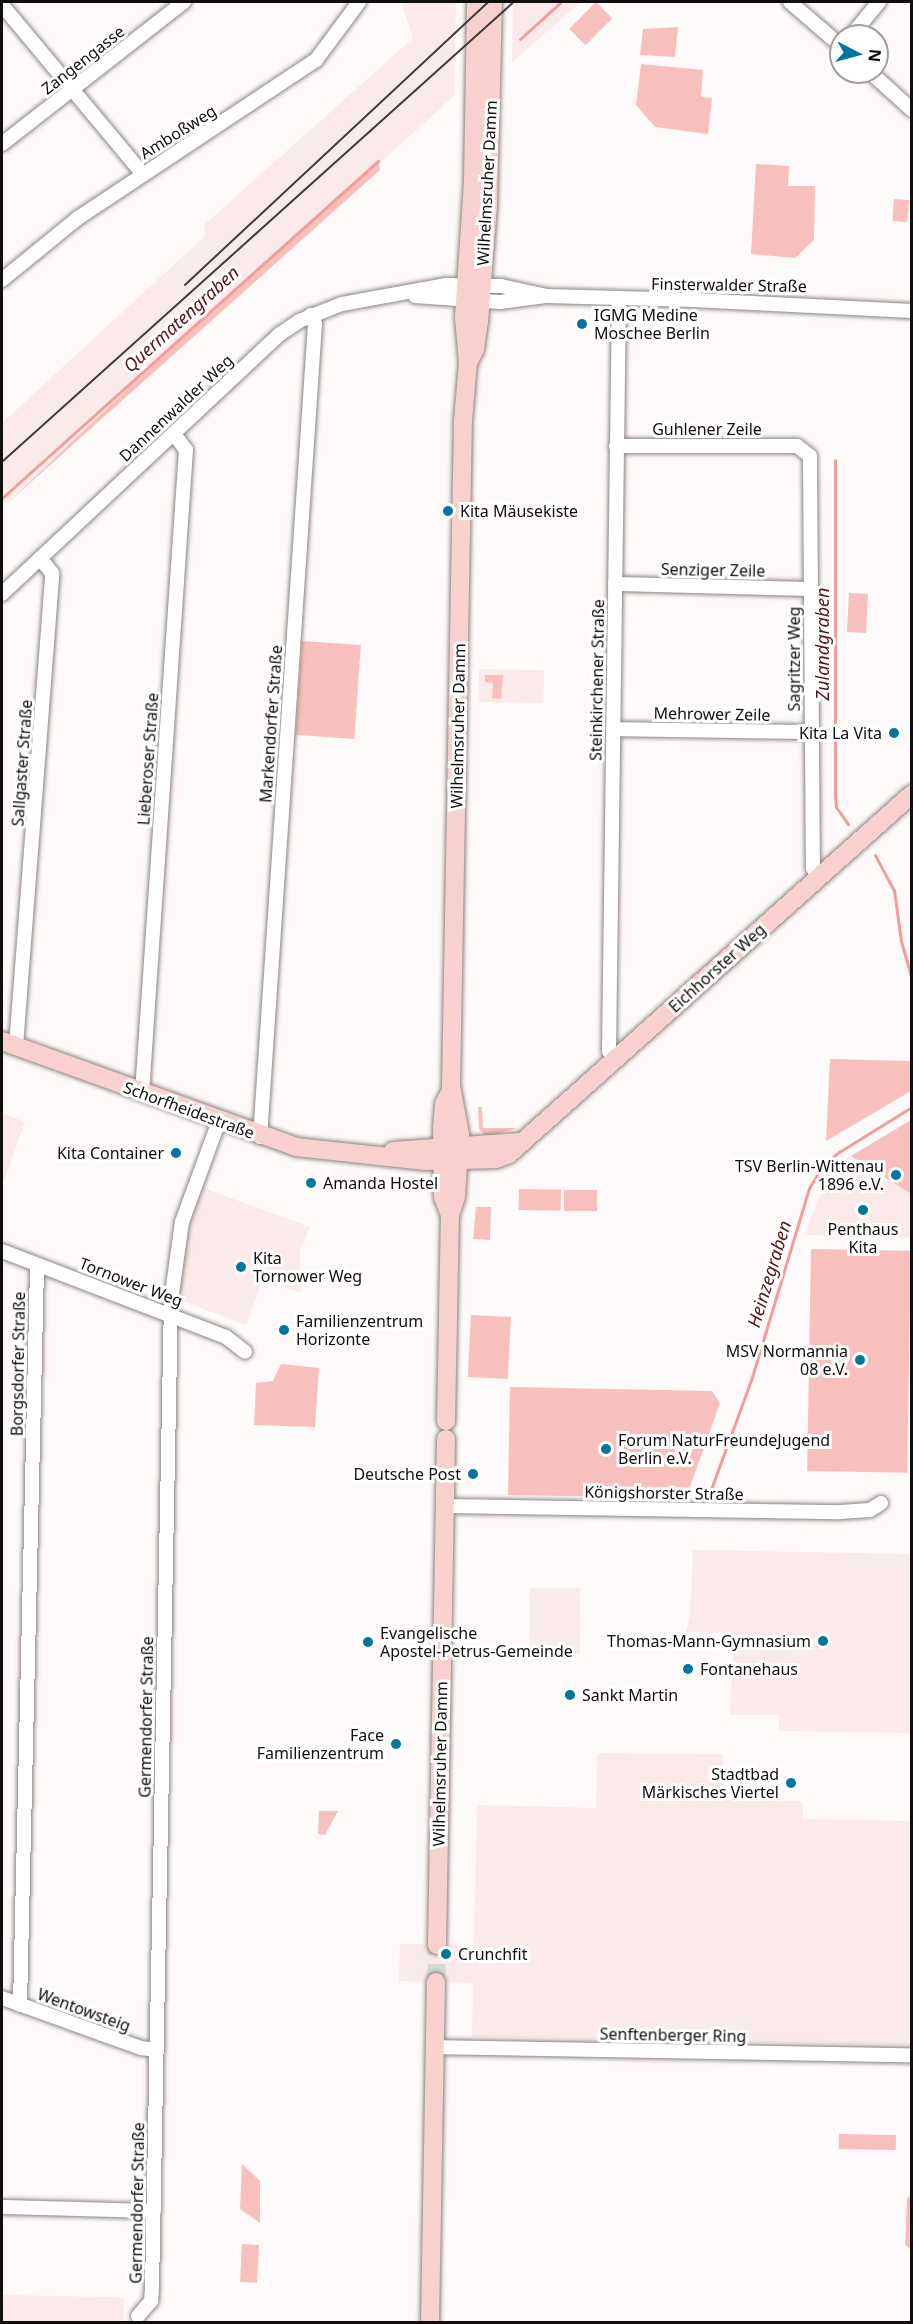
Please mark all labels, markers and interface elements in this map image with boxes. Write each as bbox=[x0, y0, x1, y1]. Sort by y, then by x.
street label: Zangengasse bbox=[38, 22, 128, 98]
north arrow bbox=[829, 24, 889, 84]
text: N bbox=[863, 48, 887, 63]
street label: Wilhelmsruher Damm bbox=[473, 100, 501, 266]
street label: Amboßweg bbox=[136, 101, 220, 163]
water label: Quermatengraben bbox=[119, 261, 243, 377]
street label: Finsterwalder Straße bbox=[651, 274, 807, 296]
place label: IGMG Medine Moschee Berlin bbox=[594, 305, 710, 343]
marker: IGMG Medine Moschee Berlin bbox=[575, 317, 589, 331]
street label: Dannenwalder Weg bbox=[115, 350, 237, 466]
street label: Guhlener Zeile bbox=[652, 419, 762, 439]
place label: Kita Mäusekiste bbox=[460, 501, 578, 521]
marker: Kita Mäusekiste bbox=[441, 504, 455, 518]
street label: Senziger Zeile bbox=[661, 559, 765, 581]
water label: Zulandgraben bbox=[811, 588, 833, 700]
street label: Steinkirchener Straße bbox=[586, 599, 608, 761]
street label: Sagritzer Weg bbox=[784, 607, 804, 711]
street label: Wilhelmsruher Damm bbox=[447, 643, 469, 809]
street label: Markendorfer Straße bbox=[256, 645, 286, 803]
street label: Lieberoser Straße bbox=[134, 692, 162, 826]
street label: Sallgaster Straße bbox=[8, 699, 36, 827]
street label: Mehrower Zeile bbox=[653, 703, 771, 725]
place label: Kita La Vita bbox=[799, 723, 882, 743]
marker: Kita La Vita bbox=[887, 726, 901, 740]
street label: Eichhorster Weg bbox=[665, 920, 769, 1016]
street label: Schorfheidestraße bbox=[121, 1077, 257, 1143]
place label: Kita Container bbox=[57, 1143, 164, 1163]
marker: Kita Container bbox=[169, 1146, 183, 1160]
place label: TSV Berlin-Wittenau 1896 e.V. bbox=[735, 1156, 884, 1194]
marker: TSV Berlin-Wittenau 1896 e.V. bbox=[889, 1168, 903, 1182]
place label: Amanda Hostel bbox=[323, 1173, 438, 1193]
marker: Amanda Hostel bbox=[304, 1176, 318, 1190]
marker: Penthaus Kita bbox=[856, 1203, 870, 1217]
water label: Heinzegraben bbox=[743, 1218, 795, 1330]
place label: Penthaus Kita bbox=[828, 1219, 898, 1257]
place label: Kita Tornower Weg bbox=[253, 1248, 362, 1286]
street label: Tornower Weg bbox=[77, 1253, 185, 1311]
marker: Kita Tornower Weg bbox=[234, 1260, 248, 1274]
street label: Borgsdorfer Straße bbox=[7, 1292, 29, 1436]
place label: Familienzentrum Horizonte bbox=[296, 1311, 423, 1349]
marker: Familienzentrum Horizonte bbox=[277, 1323, 291, 1337]
place label: MSV Normannia 08 e.V. bbox=[726, 1341, 848, 1379]
marker: MSV Normannia 08 e.V. bbox=[853, 1353, 867, 1367]
place label: Forum NaturFreundeJugend Berlin e.V. bbox=[618, 1430, 830, 1468]
marker: Forum NaturFreundeJugend Berlin e.V. bbox=[599, 1442, 613, 1456]
place label: Deutsche Post bbox=[353, 1464, 461, 1484]
marker: Deutsche Post bbox=[466, 1467, 480, 1481]
street label: Königshorster Straße bbox=[584, 1482, 744, 1504]
place label: Evangelische Apostel-Petrus-Gemeinde bbox=[380, 1623, 573, 1661]
place label: Thomas-Mann-Gymnasium bbox=[607, 1631, 811, 1651]
marker: Thomas-Mann-Gymnasium bbox=[816, 1634, 830, 1648]
marker: Evangelische Apostel-Petrus-Gemeinde bbox=[361, 1635, 375, 1649]
street label: Germendorfer Straße bbox=[135, 1636, 157, 1798]
place label: Fontanehaus bbox=[700, 1659, 798, 1679]
marker: Fontanehaus bbox=[681, 1662, 695, 1676]
street label: Wilhelmsruher Damm bbox=[429, 1681, 451, 1847]
place label: Sankt Martin bbox=[582, 1685, 678, 1705]
marker: Sankt Martin bbox=[563, 1688, 577, 1702]
place label: Face Familienzentrum bbox=[257, 1725, 384, 1763]
marker: Face Familienzentrum bbox=[389, 1737, 403, 1751]
place label: Stadtbad Märkisches Viertel bbox=[642, 1764, 779, 1802]
marker: Stadtbad Märkisches Viertel bbox=[784, 1776, 798, 1790]
place label: Crunchfit bbox=[458, 1944, 527, 1964]
marker: Crunchfit bbox=[439, 1947, 453, 1961]
street label: Wentowsteig bbox=[35, 1984, 133, 2036]
street label: Senftenberger Ring bbox=[600, 2024, 746, 2046]
street label: Germendorfer Straße bbox=[126, 2122, 148, 2284]

